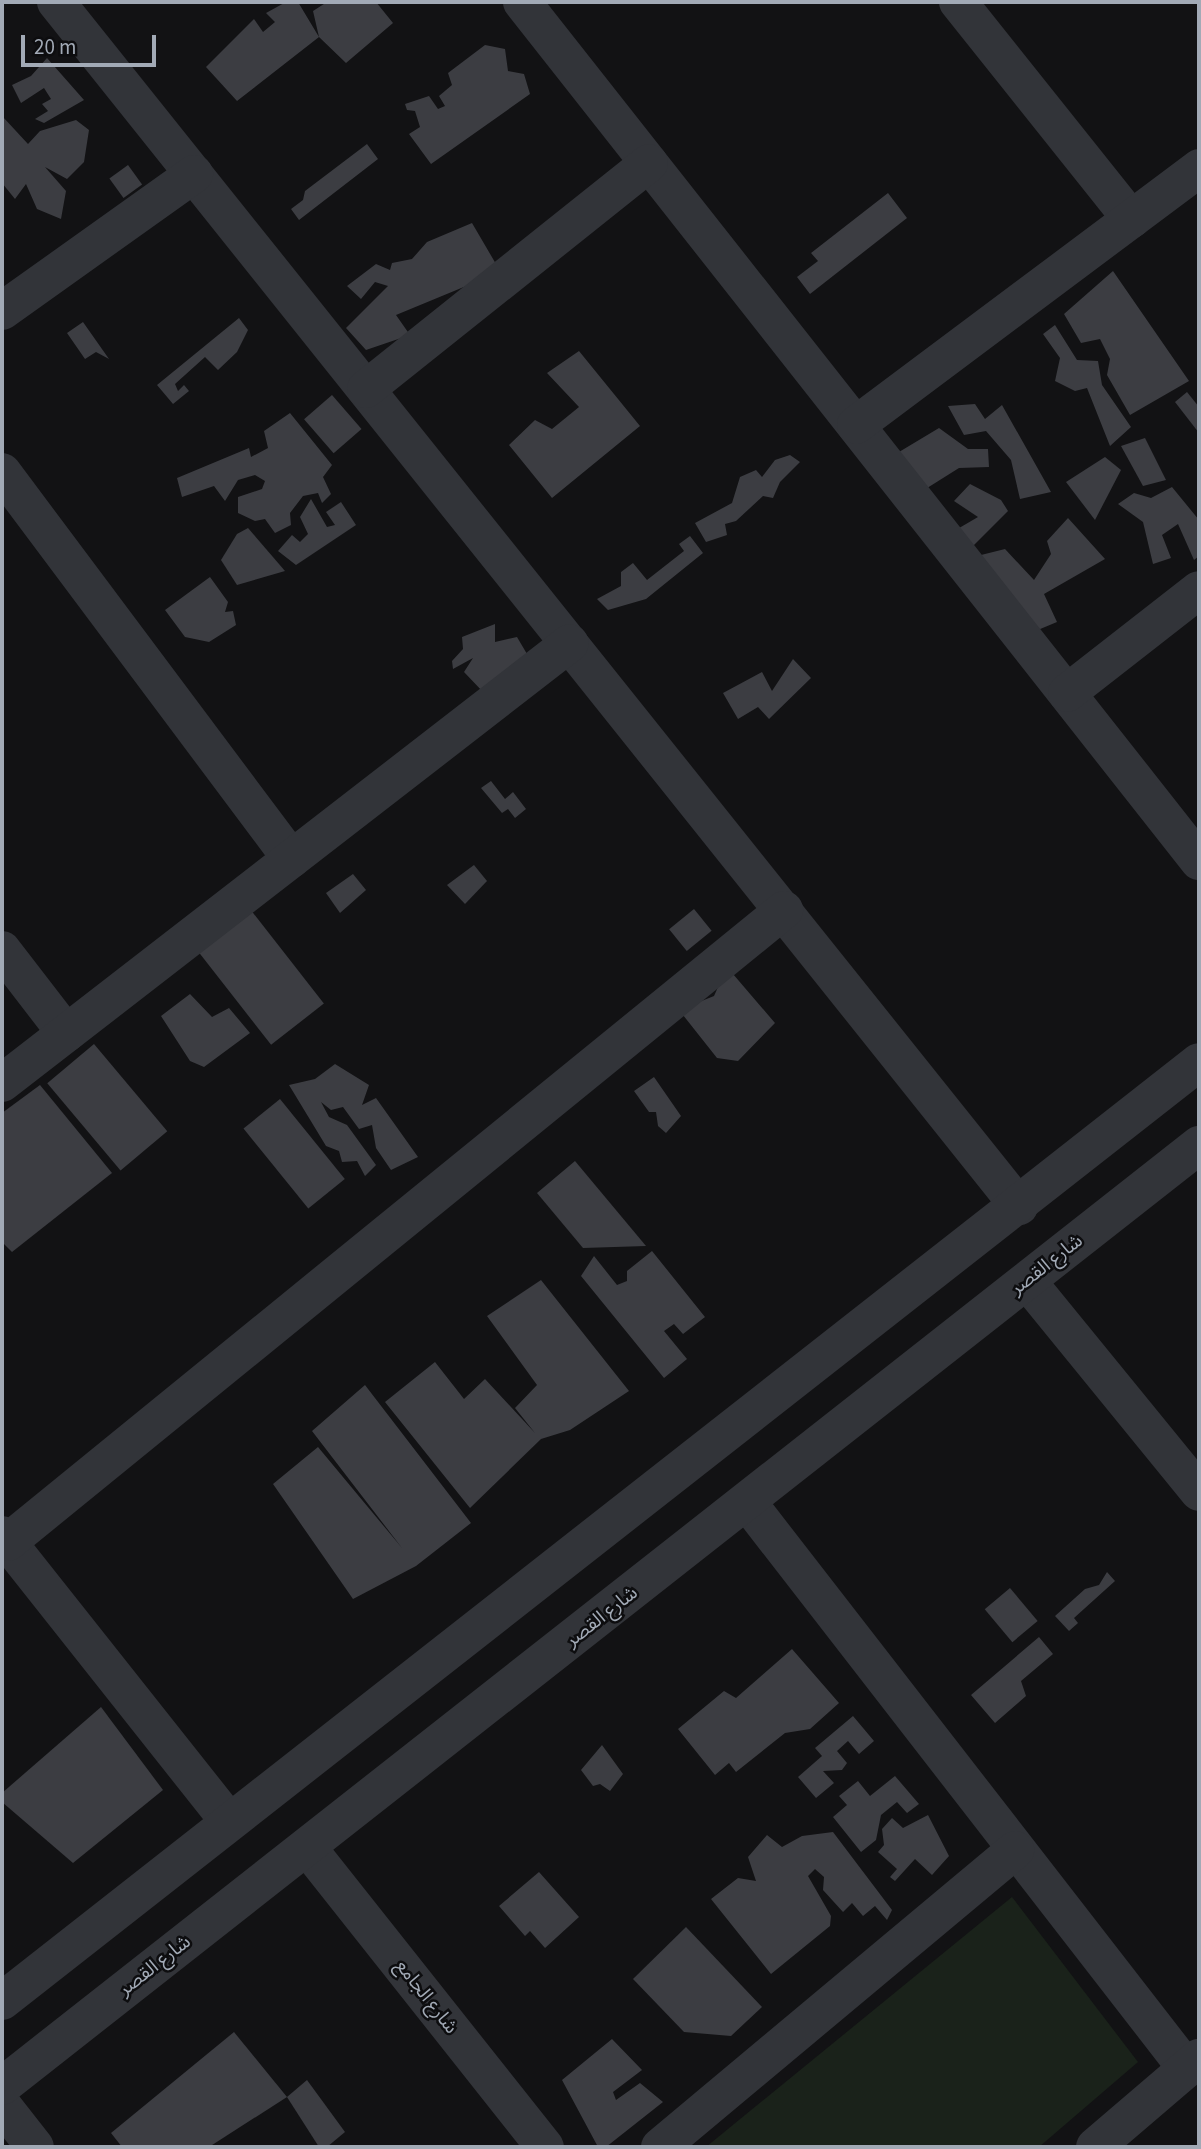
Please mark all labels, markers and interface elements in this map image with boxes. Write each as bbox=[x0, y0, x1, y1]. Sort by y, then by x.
scale bar bbox=[24, 21, 159, 65]
text: 20 m bbox=[34, 32, 76, 62]
street label: شارع القصر bbox=[1006, 1230, 1088, 1300]
street label: شارع القصر bbox=[561, 1582, 643, 1652]
street label: شارع القصر bbox=[114, 1931, 196, 2001]
street label: شارع الجامع bbox=[390, 1955, 462, 2039]

